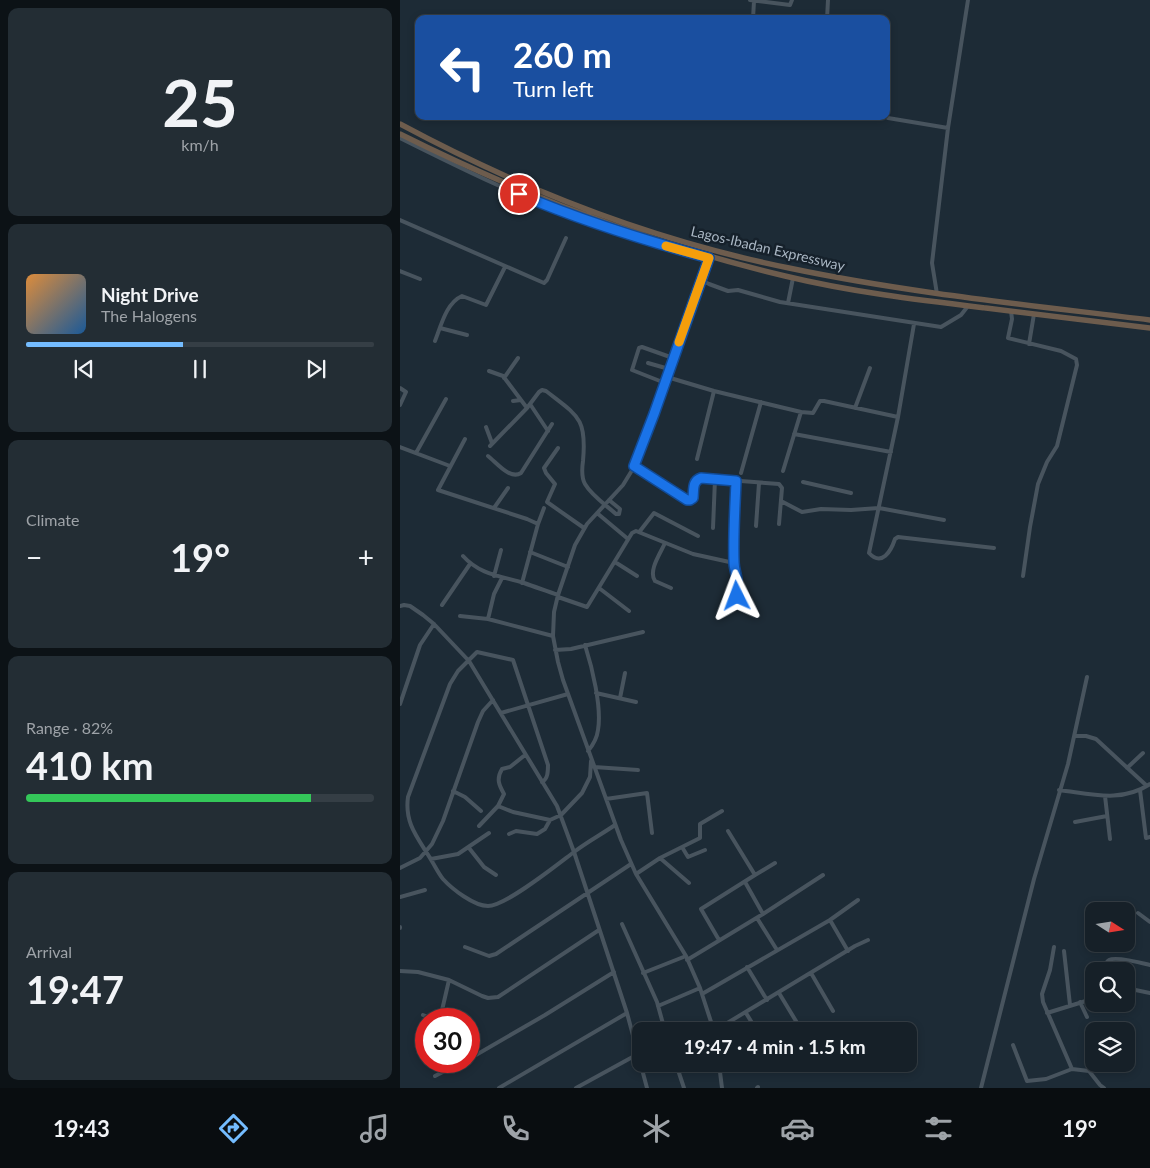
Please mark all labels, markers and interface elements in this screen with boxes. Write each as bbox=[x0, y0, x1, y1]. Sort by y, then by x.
text: 260 m bbox=[513, 33, 612, 75]
icon: left bbox=[430, 35, 495, 100]
text: 25 bbox=[162, 63, 238, 141]
text: Turn left bbox=[513, 75, 594, 102]
text: km/h bbox=[181, 135, 219, 154]
pin bbox=[498, 173, 540, 215]
icon: arrive bbox=[505, 180, 533, 208]
street label: Lagos-Ibadan Expressway bbox=[689, 222, 847, 274]
text: Night Drive bbox=[101, 283, 199, 306]
text: The Halogens bbox=[101, 306, 197, 325]
icon: previous bbox=[70, 355, 98, 383]
icon: pause bbox=[186, 355, 214, 383]
icon: next bbox=[302, 355, 330, 383]
text: Climate bbox=[26, 510, 79, 529]
text: 19° bbox=[170, 534, 230, 580]
text: − bbox=[26, 540, 42, 574]
text: + bbox=[358, 540, 374, 574]
position arrow bbox=[710, 569, 762, 621]
text: Range · 82% bbox=[26, 718, 113, 737]
text: 410 km bbox=[26, 742, 154, 788]
north arrow bbox=[1085, 902, 1135, 952]
map controls bbox=[1085, 902, 1135, 1072]
text: Arrival bbox=[26, 942, 72, 961]
button: search bbox=[1085, 962, 1135, 1012]
text: 19:47 bbox=[26, 966, 124, 1012]
speed limit sign: 30 bbox=[415, 1008, 480, 1073]
button: layers bbox=[1085, 1022, 1135, 1072]
text: 19:47 · 4 min · 1.5 km bbox=[683, 1035, 866, 1058]
icon: directions bbox=[216, 1111, 251, 1146]
icon: music bbox=[357, 1111, 392, 1146]
icon: phone bbox=[498, 1111, 533, 1146]
icon: climate bbox=[639, 1111, 674, 1146]
icon: car bbox=[780, 1111, 815, 1146]
icon: filters bbox=[921, 1111, 956, 1146]
text: 19:43 bbox=[53, 1115, 110, 1142]
text: 19° bbox=[1062, 1115, 1097, 1142]

